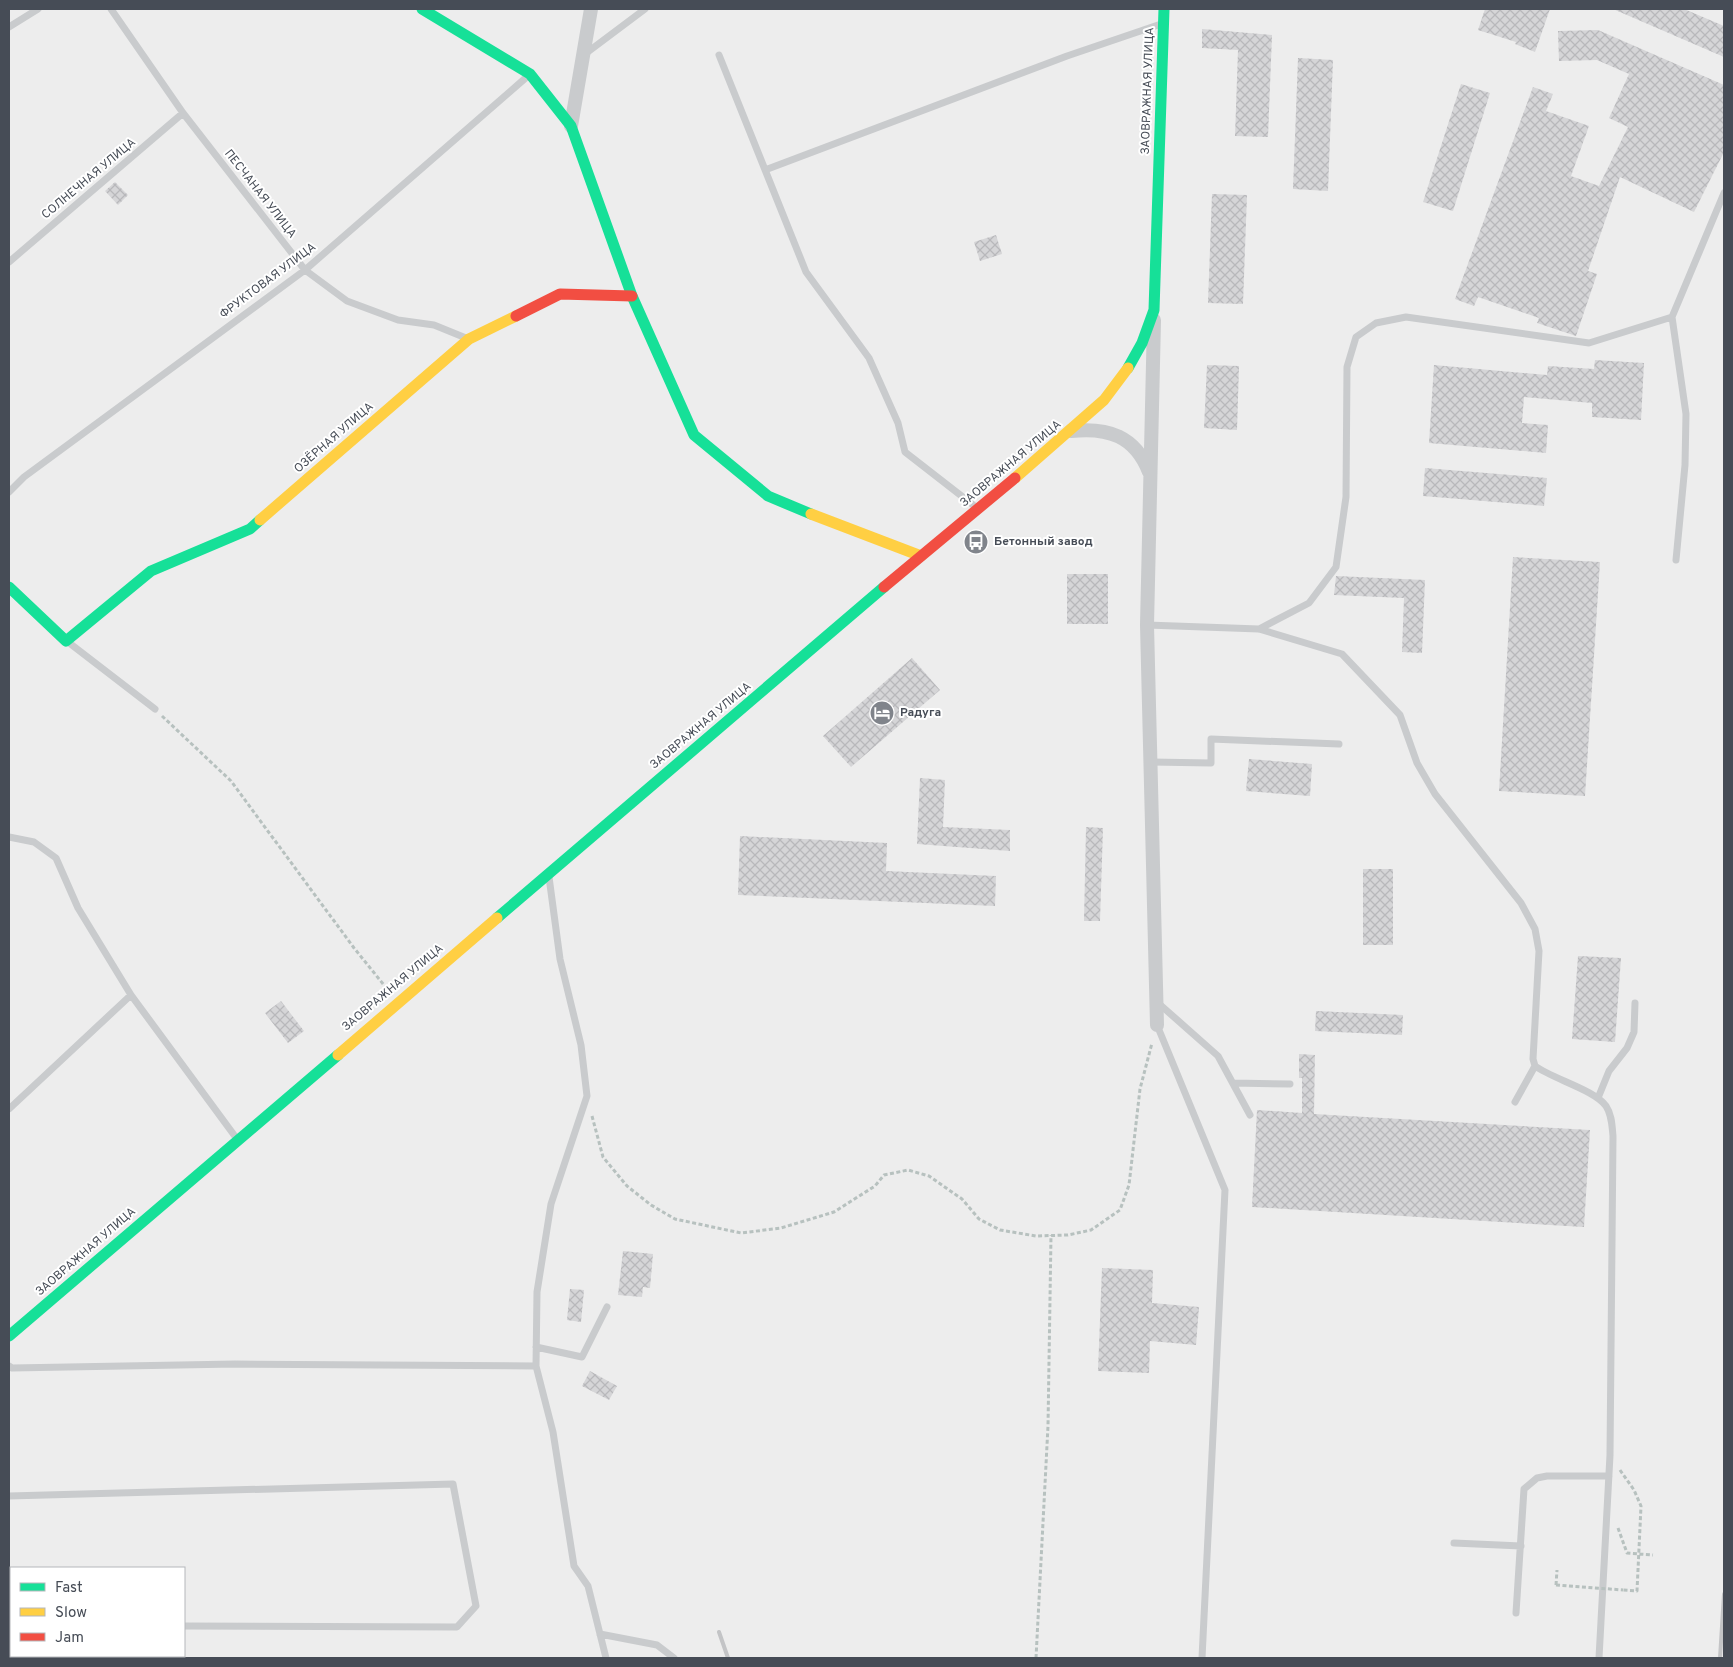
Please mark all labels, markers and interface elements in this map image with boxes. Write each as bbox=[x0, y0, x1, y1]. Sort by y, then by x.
street label: ЗАОВРАЖНАЯ УЛИЦА bbox=[1138, 27, 1158, 155]
street label: СОЛНЕЧНАЯ УЛИЦА bbox=[39, 135, 139, 223]
street label: ПЕСЧАНАЯ УЛИЦА bbox=[220, 146, 300, 242]
street label: ФРУКТОВАЯ УЛИЦА bbox=[217, 239, 319, 323]
street label: ОЗЁРНАЯ УЛИЦА bbox=[291, 399, 377, 477]
street label: ЗАОВРАЖНАЯ УЛИЦА bbox=[957, 417, 1065, 511]
bus stop icon: Бетонный завод bbox=[963, 529, 989, 555]
place label: Бетонный завод bbox=[994, 534, 1093, 550]
street label: ЗАОВРАЖНАЯ УЛИЦА bbox=[647, 679, 755, 773]
hotel icon: Радуга bbox=[869, 700, 895, 726]
place label: Радуга bbox=[900, 705, 941, 721]
street label: ЗАОВРАЖНАЯ УЛИЦА bbox=[339, 941, 447, 1035]
street label: ЗАОВРАЖНАЯ УЛИЦА bbox=[33, 1204, 139, 1300]
legend bbox=[10, 1567, 185, 1657]
text: Fast bbox=[55, 1579, 83, 1598]
text: Slow bbox=[55, 1604, 87, 1623]
text: Jam bbox=[55, 1629, 84, 1648]

